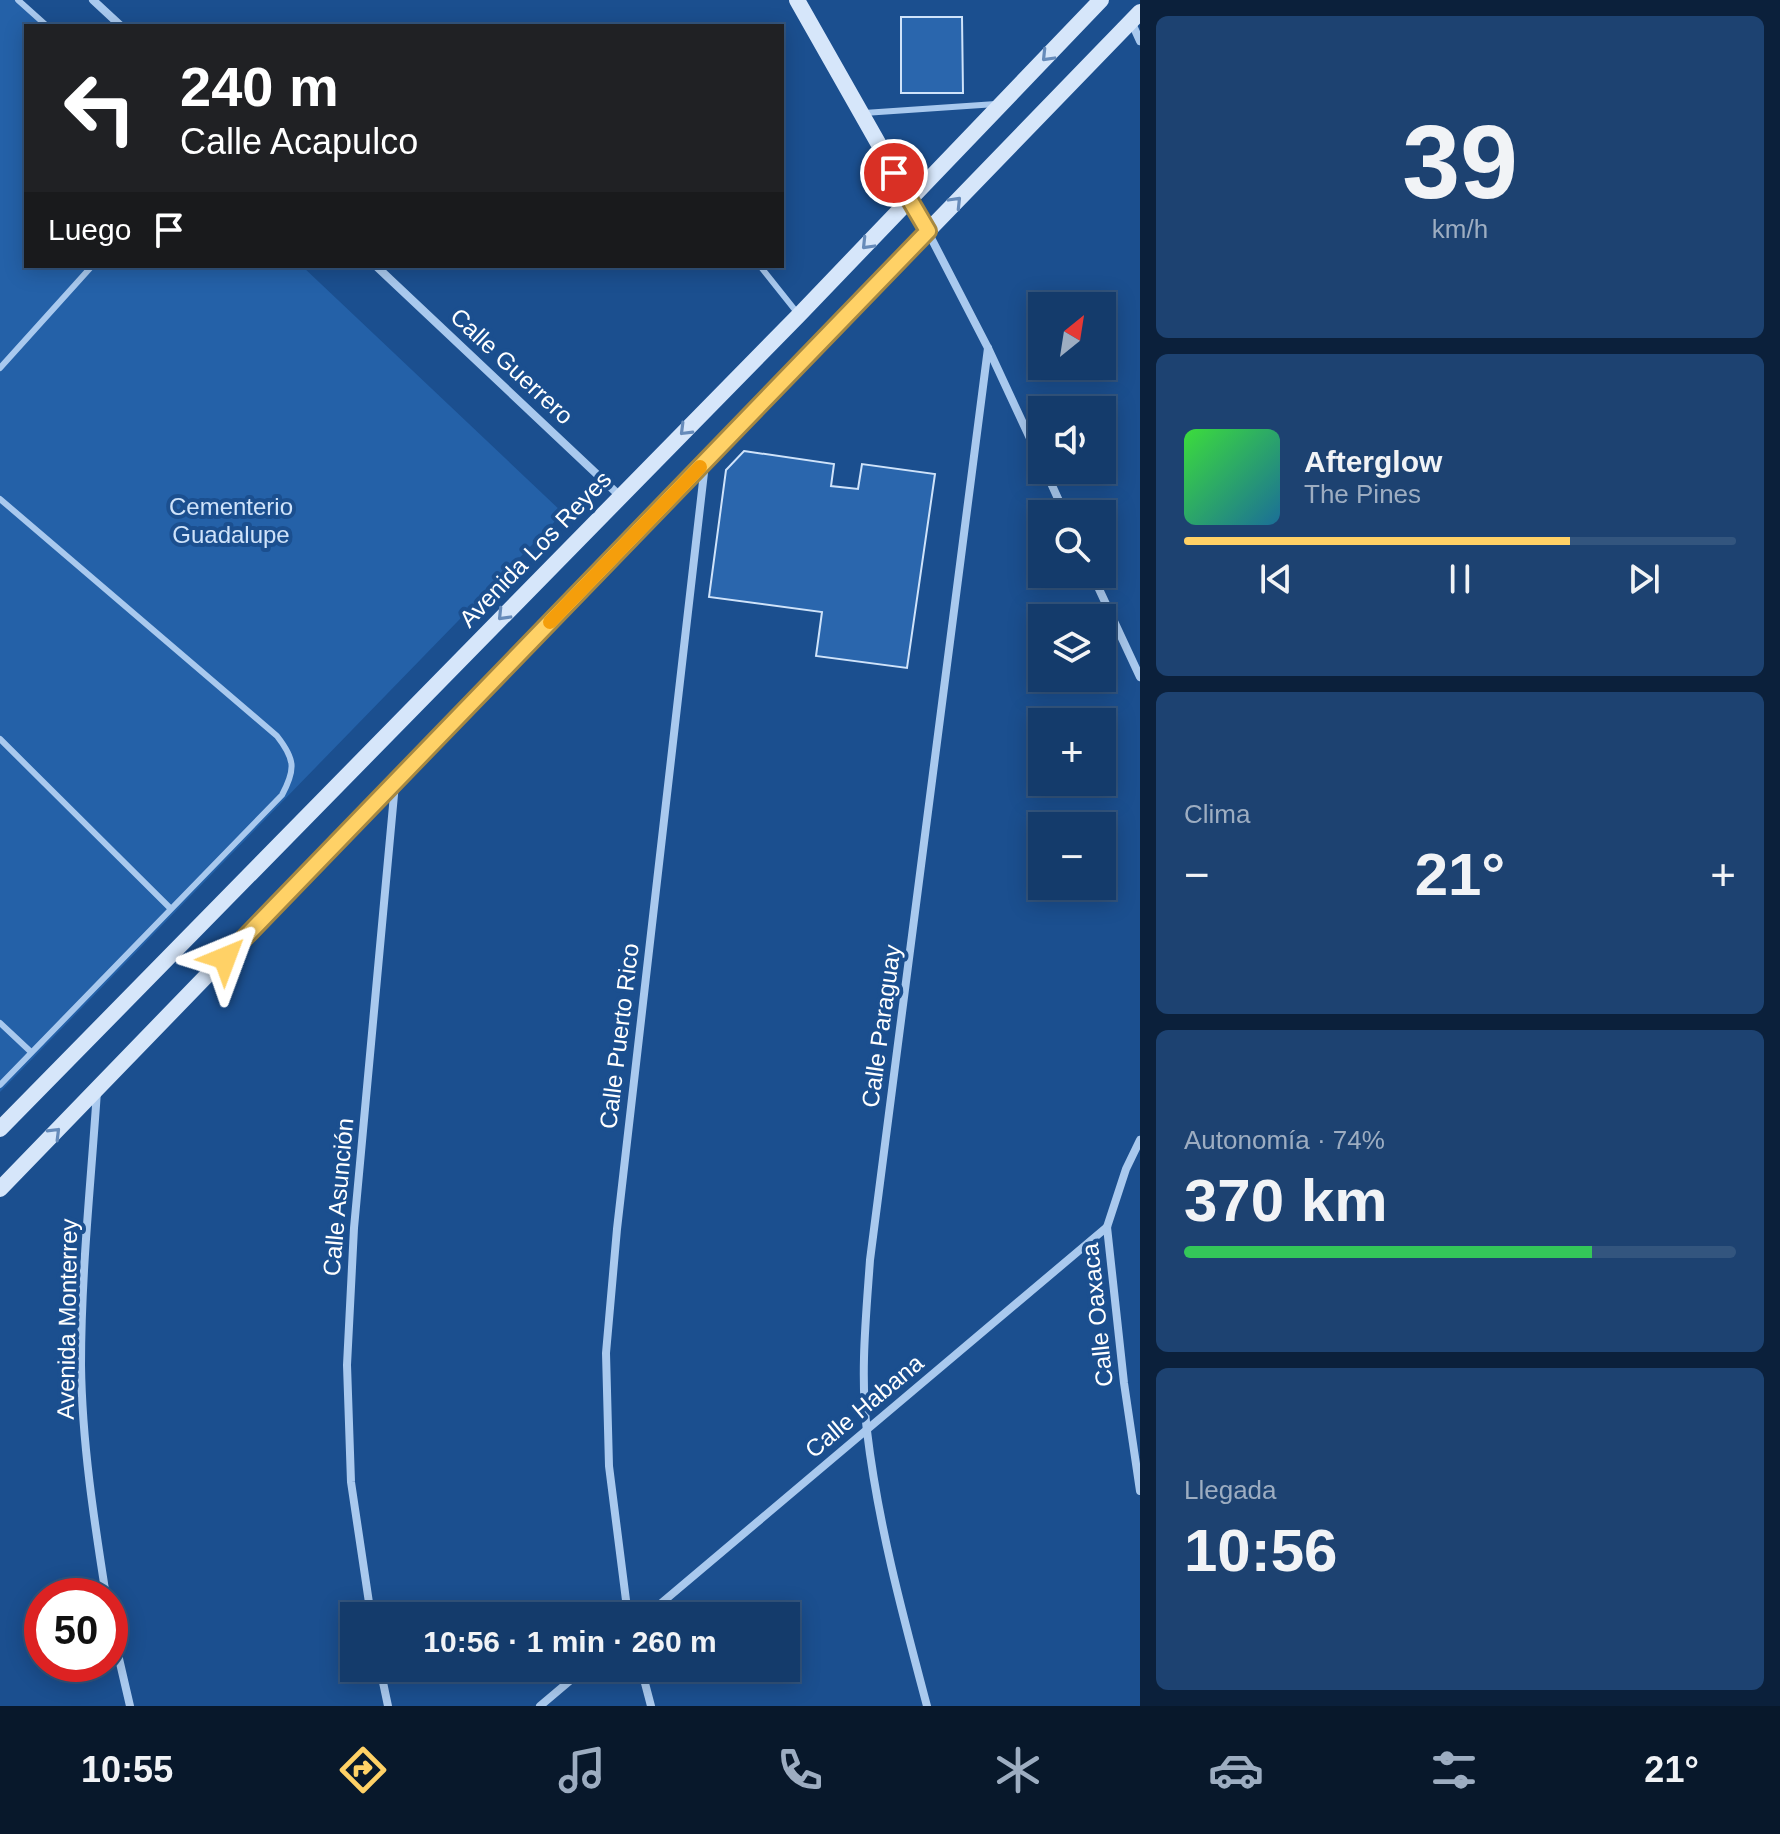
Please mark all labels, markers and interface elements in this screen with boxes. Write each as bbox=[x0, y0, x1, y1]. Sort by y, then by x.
one-way arrow bbox=[1043, 47, 1057, 62]
text: 240 m bbox=[180, 55, 339, 118]
icon: left bbox=[48, 56, 152, 160]
text: 39 bbox=[1402, 104, 1518, 220]
text: Calle Acapulco bbox=[180, 121, 418, 162]
pin bbox=[860, 139, 928, 207]
icon: arrive bbox=[872, 151, 916, 195]
one-way arrow bbox=[947, 197, 962, 211]
icon: arrive bbox=[147, 208, 191, 252]
text: Luego bbox=[48, 213, 131, 246]
text: km/h bbox=[1432, 214, 1488, 244]
one-way arrow bbox=[862, 235, 876, 249]
north arrow bbox=[1028, 292, 1116, 380]
map controls bbox=[1028, 292, 1116, 900]
street label: Calle Guerrero bbox=[445, 302, 579, 430]
button: sound bbox=[1028, 396, 1116, 484]
one-way arrow bbox=[680, 421, 695, 435]
text: Afterglow bbox=[1304, 445, 1442, 478]
street label: Avenida Los Reyes bbox=[454, 465, 616, 633]
text: The Pines bbox=[1304, 479, 1421, 509]
park label: Cementerio Guadalupe bbox=[169, 493, 293, 548]
button: search bbox=[1028, 500, 1116, 588]
icon: previous bbox=[1254, 557, 1298, 601]
icon: pause bbox=[1438, 557, 1482, 601]
icon: next bbox=[1622, 557, 1666, 601]
button: layers bbox=[1028, 604, 1116, 692]
one-way arrow bbox=[498, 606, 512, 620]
button: + bbox=[1028, 708, 1116, 796]
text: Clima bbox=[1184, 799, 1250, 829]
button: − bbox=[1028, 812, 1116, 900]
text: 21° bbox=[1415, 841, 1505, 908]
text: − bbox=[1184, 850, 1210, 899]
text: + bbox=[1710, 850, 1736, 899]
position arrow bbox=[183, 916, 267, 1000]
street label: Calle Puerto Rico bbox=[594, 942, 644, 1130]
street label: Calle Paraguay bbox=[856, 943, 906, 1109]
street label: Calle Asunción bbox=[318, 1117, 358, 1277]
text: Autonomía · 74% bbox=[1184, 1125, 1385, 1155]
one-way arrow bbox=[46, 1128, 60, 1142]
text: 370 km bbox=[1184, 1167, 1388, 1234]
street label: Avenida Monterrey bbox=[52, 1218, 82, 1420]
street label: Calle Oaxaca bbox=[1076, 1241, 1118, 1388]
street label: Calle Habana bbox=[800, 1349, 929, 1463]
text: Llegada bbox=[1184, 1475, 1277, 1505]
text: 10:56 bbox=[1184, 1517, 1337, 1584]
speed limit sign: 50 bbox=[24, 1578, 128, 1682]
text: 10:56 · 1 min · 260 m bbox=[423, 1625, 717, 1658]
icon: directions bbox=[335, 1742, 391, 1798]
icon: music bbox=[554, 1742, 610, 1798]
icon: phone bbox=[772, 1742, 828, 1798]
icon: climate bbox=[990, 1742, 1046, 1798]
icon: car bbox=[1208, 1742, 1264, 1798]
icon: filters bbox=[1426, 1742, 1482, 1798]
text: 10:55 bbox=[81, 1749, 173, 1790]
text: 21° bbox=[1644, 1749, 1699, 1790]

